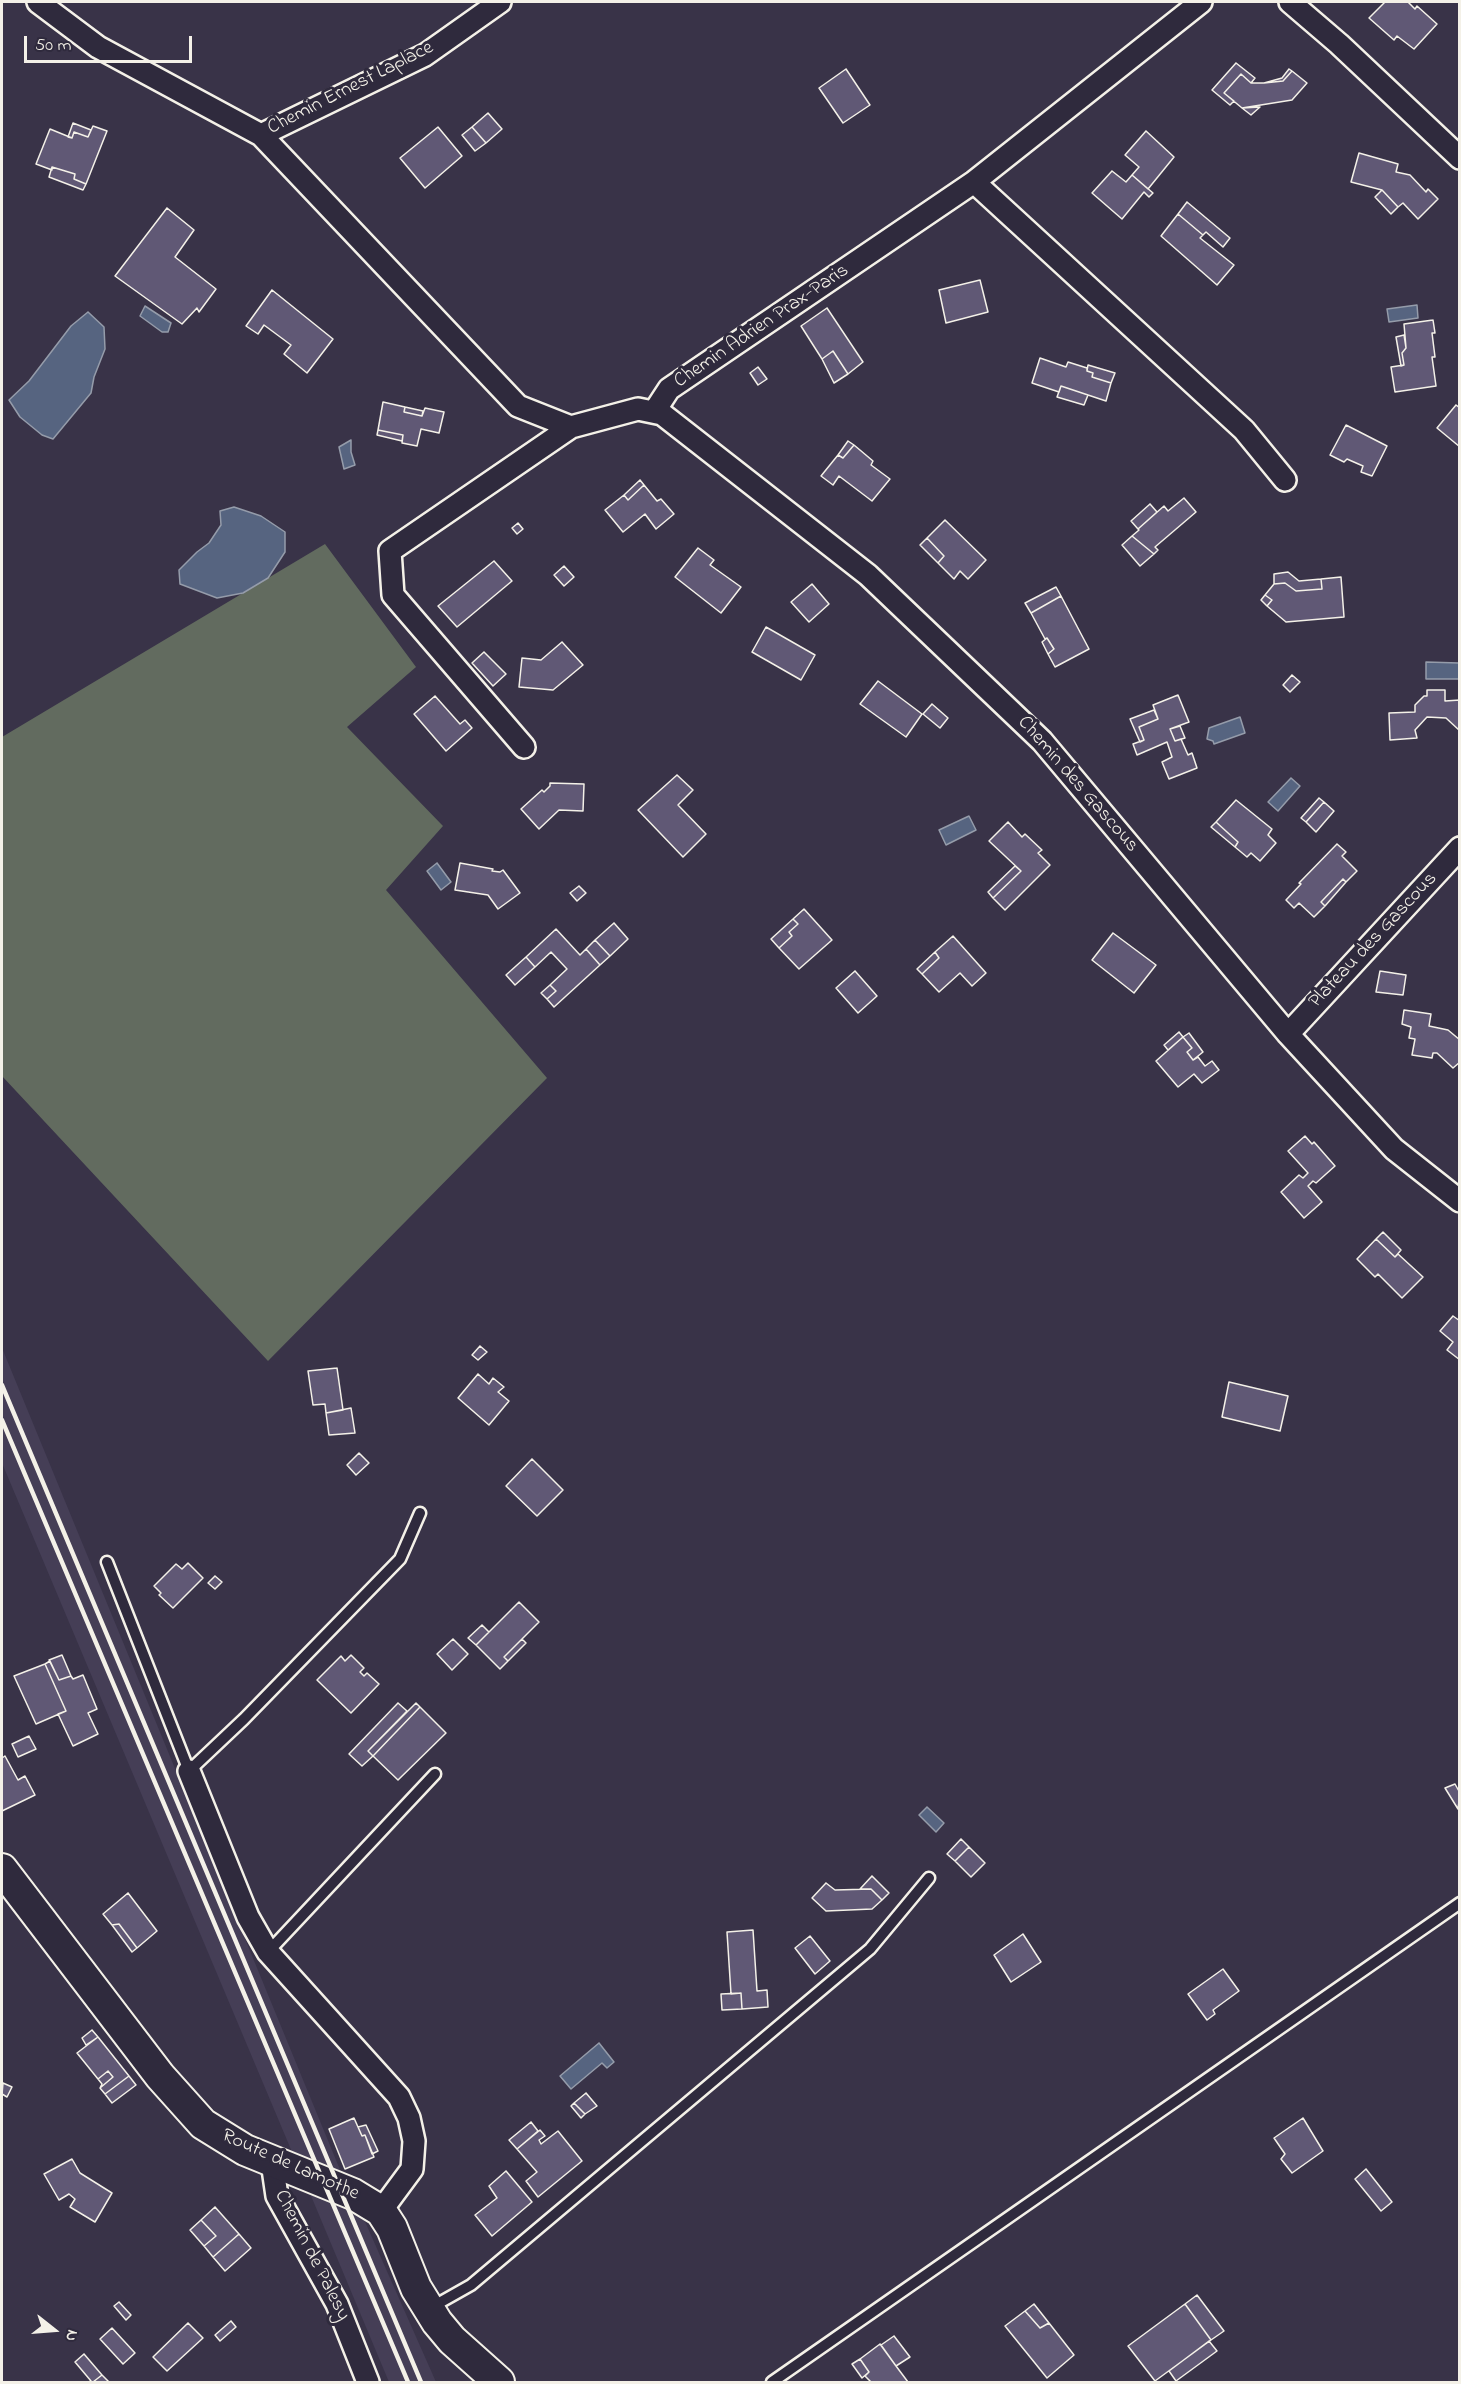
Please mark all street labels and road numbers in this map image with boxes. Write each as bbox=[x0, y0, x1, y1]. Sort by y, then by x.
street label: Chemin Ernest Laplace bbox=[264, 37, 438, 141]
street label: Chemin Adrien Prax-Paris bbox=[670, 260, 854, 394]
street label: Chemin des Gascous bbox=[1011, 712, 1143, 858]
street label: Plateau des Gascous bbox=[1305, 868, 1443, 1014]
street label: Route de Lamothe bbox=[218, 2125, 362, 2207]
street label: Chemin de Palesy bbox=[268, 2187, 354, 2325]

